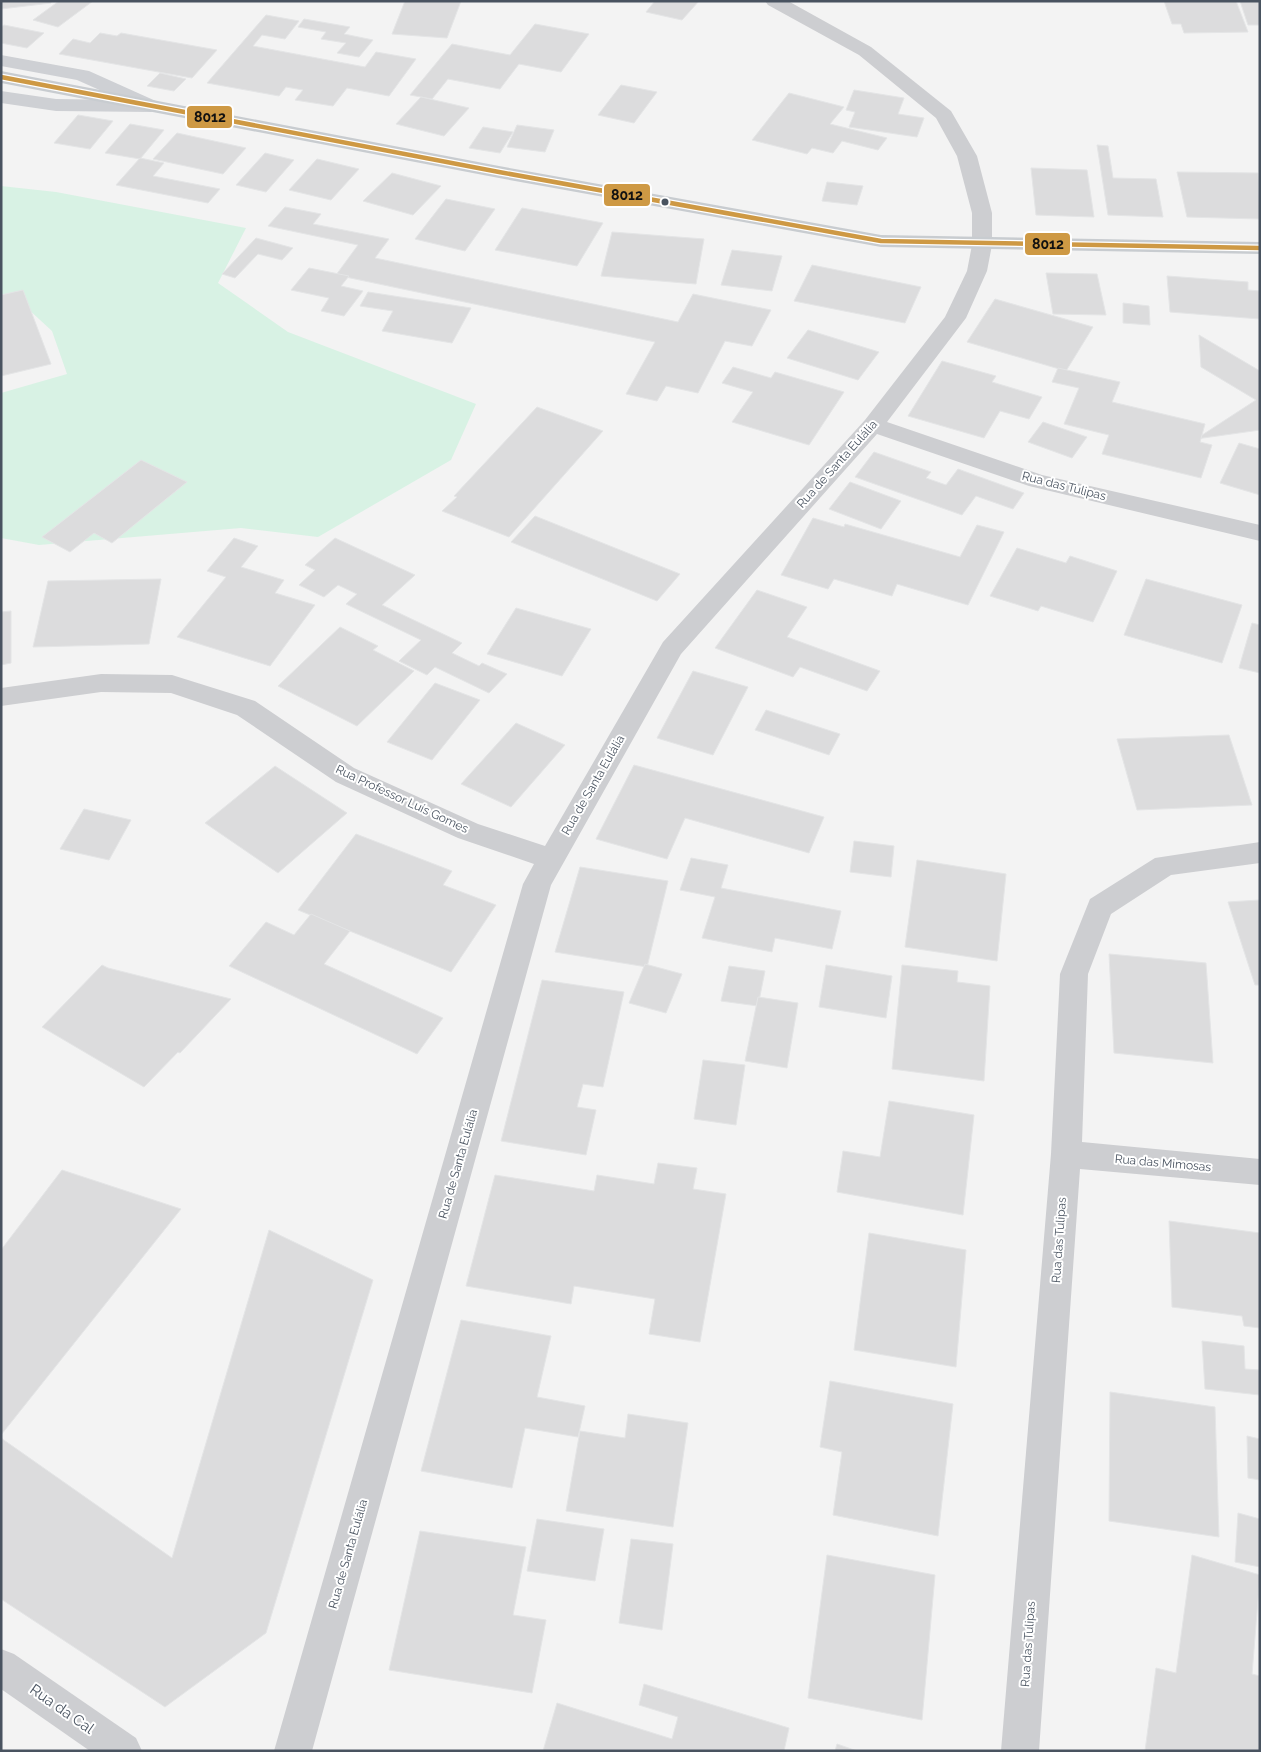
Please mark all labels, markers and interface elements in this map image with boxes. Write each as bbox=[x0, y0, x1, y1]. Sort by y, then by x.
line badge: 8012 bbox=[186, 105, 233, 129]
text: 8012 bbox=[194, 109, 226, 125]
line badge: 8012 bbox=[603, 183, 651, 207]
text: 8012 bbox=[611, 187, 643, 203]
unlabelled marker bbox=[660, 197, 670, 207]
line badge: 8012 bbox=[1024, 232, 1071, 256]
text: 8012 bbox=[1032, 236, 1064, 252]
street label: Rua de Santa Eulália bbox=[794, 417, 880, 511]
street label: Rua das Tulipas bbox=[1021, 469, 1108, 503]
street label: Rua de Santa Eulália bbox=[559, 733, 627, 837]
street label: Rua Professor Luís Gomes bbox=[333, 762, 471, 836]
street label: Rua de Santa Eulália bbox=[436, 1108, 480, 1220]
street label: Rua das Mimosas bbox=[1114, 1152, 1212, 1174]
street label: Rua das Tulipas bbox=[1049, 1196, 1069, 1283]
street label: Rua de Santa Eulália bbox=[326, 1498, 370, 1610]
street label: Rua das Tulipas bbox=[1018, 1600, 1038, 1687]
street label: Rua da Cal bbox=[26, 1680, 98, 1738]

